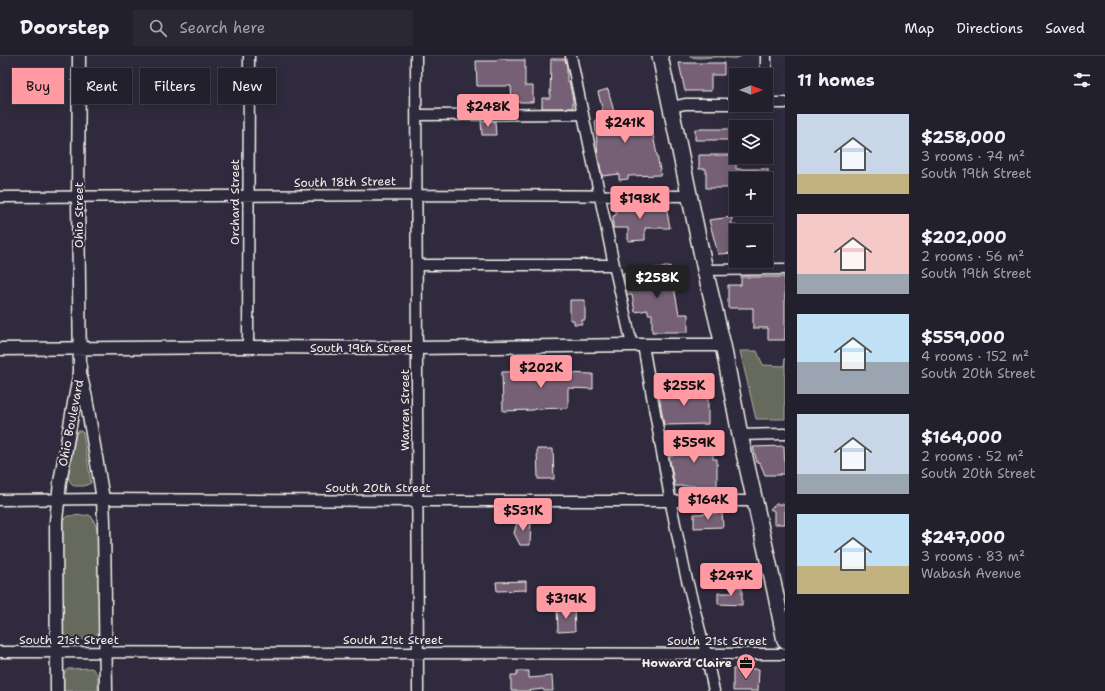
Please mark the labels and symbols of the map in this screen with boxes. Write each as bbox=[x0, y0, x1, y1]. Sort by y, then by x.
north arrow bbox=[729, 68, 773, 112]
pin: $248K bbox=[460, 94, 516, 128]
pin: $241K bbox=[597, 110, 653, 144]
street label: Orchard Street bbox=[227, 159, 243, 245]
street label: South 18th Street bbox=[294, 173, 396, 191]
street label: Ohio Street bbox=[71, 182, 87, 248]
pin: $198K bbox=[612, 186, 668, 220]
pin: $258K bbox=[629, 265, 685, 299]
street label: South 19th Street bbox=[310, 340, 412, 356]
pin: $202K bbox=[513, 355, 569, 389]
street label: Warren Street bbox=[397, 369, 413, 451]
pin: $255K bbox=[656, 373, 712, 407]
street label: Ohio Boulevard bbox=[55, 378, 87, 468]
pin: $559K bbox=[666, 430, 722, 464]
street label: South 20th Street bbox=[325, 480, 431, 496]
pin: $164K bbox=[680, 487, 736, 521]
pin: $531K bbox=[495, 498, 551, 532]
pin: $247K bbox=[703, 563, 759, 597]
pin: $319K bbox=[538, 586, 594, 620]
street label: South 21st Street bbox=[19, 632, 119, 648]
street label: South 21st Street bbox=[343, 632, 443, 648]
street label: South 21st Street bbox=[667, 633, 767, 649]
office icon: Howard Claire bbox=[735, 652, 757, 680]
place label: Howard Claire bbox=[642, 655, 732, 671]

